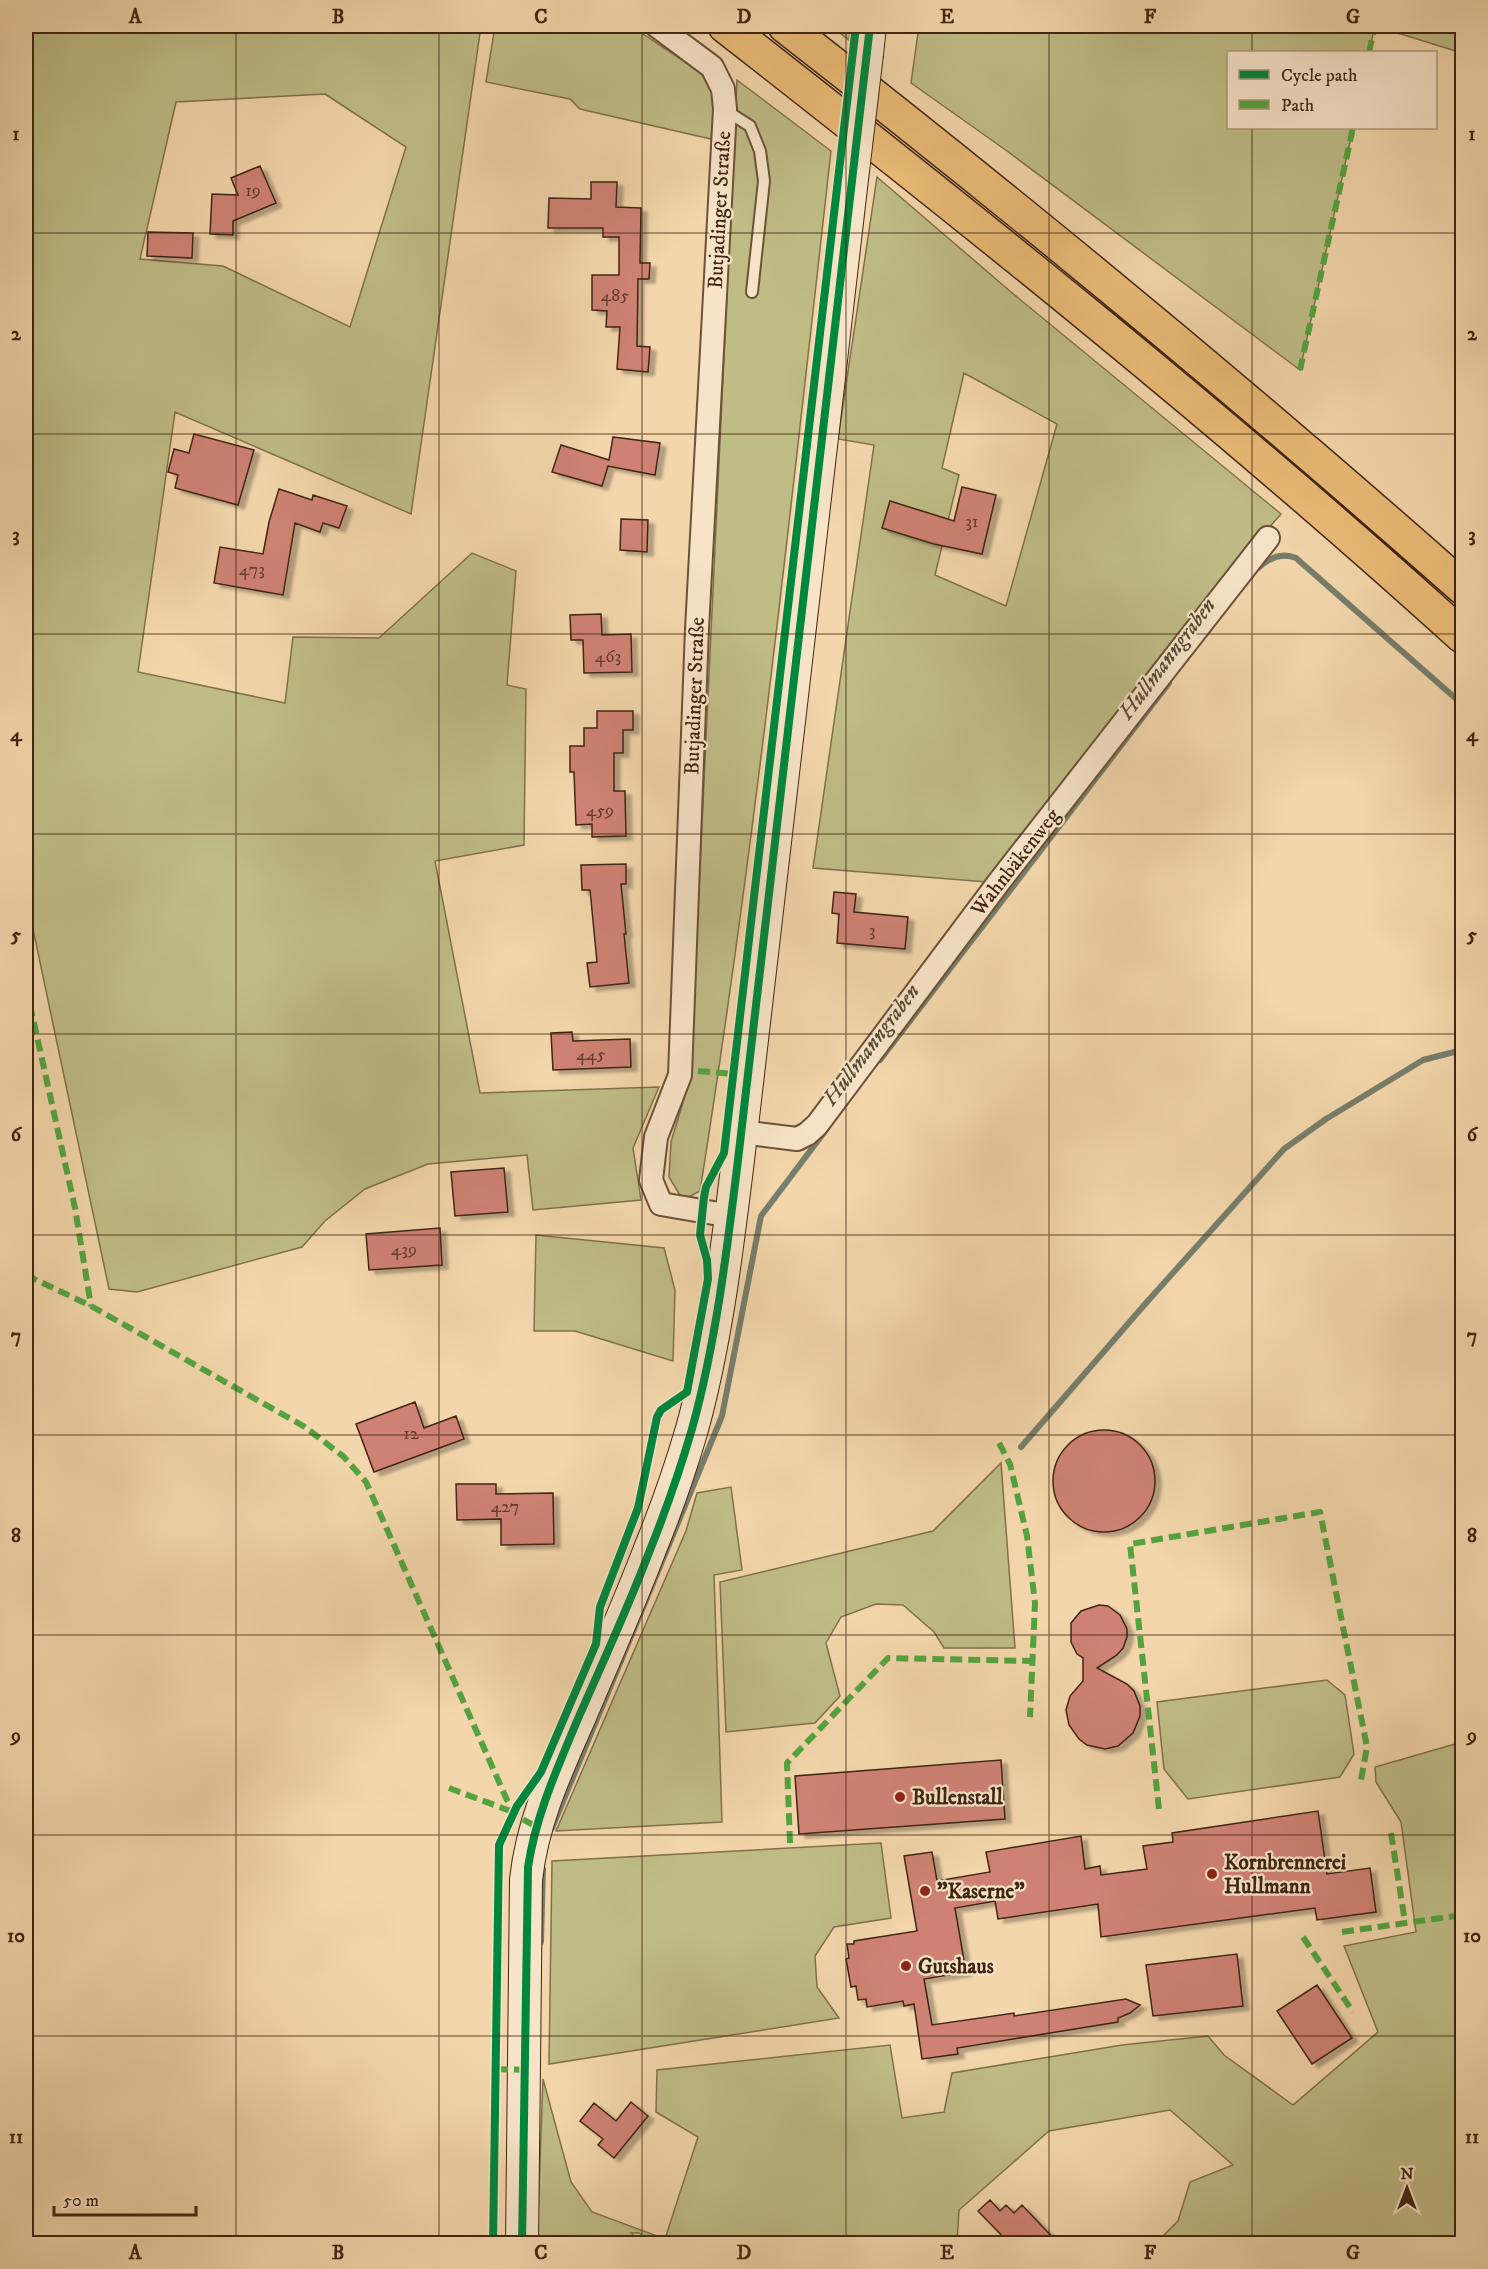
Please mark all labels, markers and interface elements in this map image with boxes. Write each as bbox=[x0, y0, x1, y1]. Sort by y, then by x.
text: A bbox=[128, 5, 143, 30]
text: B bbox=[332, 5, 344, 30]
text: C bbox=[534, 5, 548, 30]
text: D bbox=[737, 5, 752, 30]
text: E bbox=[940, 5, 954, 30]
text: F bbox=[1144, 5, 1157, 30]
text: G bbox=[1346, 5, 1360, 30]
legend bbox=[1227, 51, 1437, 129]
text: Cycle path bbox=[1281, 65, 1358, 87]
text: Path bbox=[1281, 95, 1315, 117]
text: 1 bbox=[12, 122, 20, 147]
text: 1 bbox=[1468, 122, 1476, 147]
street label: Butjadinger Straße bbox=[703, 130, 737, 290]
house number: 19 bbox=[245, 180, 261, 202]
house number: 485 bbox=[601, 285, 629, 307]
text: 2 bbox=[11, 322, 22, 347]
text: 2 bbox=[1467, 322, 1478, 347]
house number: 31 bbox=[965, 511, 979, 533]
text: 3 bbox=[12, 523, 20, 548]
text: 3 bbox=[1468, 523, 1476, 548]
house number: 473 bbox=[239, 559, 265, 581]
water label: Hullmanngraben bbox=[1112, 593, 1222, 726]
street label: Butjadinger Straße bbox=[679, 616, 711, 775]
house number: 463 bbox=[595, 646, 621, 668]
text: 4 bbox=[10, 723, 23, 748]
text: 4 bbox=[1466, 723, 1479, 748]
house number: 459 bbox=[586, 800, 614, 822]
street label: Wahnbäkenweg bbox=[965, 803, 1066, 923]
house number: 3 bbox=[869, 920, 875, 942]
text: 5 bbox=[10, 923, 21, 948]
text: 5 bbox=[1466, 923, 1477, 948]
water label: Hullmanngraben bbox=[816, 979, 926, 1112]
house number: 445 bbox=[576, 1044, 606, 1066]
text: 6 bbox=[11, 1123, 23, 1148]
text: 6 bbox=[1467, 1123, 1479, 1148]
house number: 439 bbox=[391, 1239, 417, 1261]
text: 7 bbox=[11, 1324, 21, 1349]
text: 7 bbox=[1467, 1324, 1477, 1349]
house number: 12 bbox=[403, 1423, 419, 1445]
house number: 427 bbox=[491, 1496, 519, 1518]
text: 8 bbox=[11, 1524, 21, 1549]
text: 8 bbox=[1467, 1524, 1477, 1549]
text: 9 bbox=[9, 1724, 21, 1749]
text: 9 bbox=[1465, 1724, 1477, 1749]
place label: Bullenstall bbox=[912, 1785, 1004, 1811]
marker: Bullenstall bbox=[893, 1790, 907, 1804]
place label: Kornbrennerei Hullmann bbox=[1224, 1850, 1347, 1900]
marker: Kornbrennerei Hullmann bbox=[1205, 1867, 1219, 1881]
place label: "Kaserne" bbox=[937, 1879, 1025, 1905]
marker: "Kaserne" bbox=[918, 1884, 932, 1898]
text: 10 bbox=[7, 1924, 25, 1949]
text: 10 bbox=[1463, 1924, 1481, 1949]
place label: Gutshaus bbox=[918, 1954, 994, 1980]
marker: Gutshaus bbox=[899, 1959, 913, 1973]
text: 11 bbox=[9, 2125, 23, 2150]
text: 11 bbox=[1465, 2125, 1479, 2150]
north arrow bbox=[1377, 2158, 1437, 2218]
text: N bbox=[1400, 2164, 1414, 2184]
scale bar bbox=[54, 2179, 196, 2217]
text: 50 m bbox=[63, 2190, 99, 2212]
text: A bbox=[128, 2241, 143, 2266]
text: B bbox=[332, 2241, 344, 2266]
text: C bbox=[534, 2241, 548, 2266]
text: D bbox=[737, 2241, 752, 2266]
text: E bbox=[940, 2241, 954, 2266]
text: F bbox=[1144, 2241, 1157, 2266]
text: G bbox=[1346, 2241, 1360, 2266]

